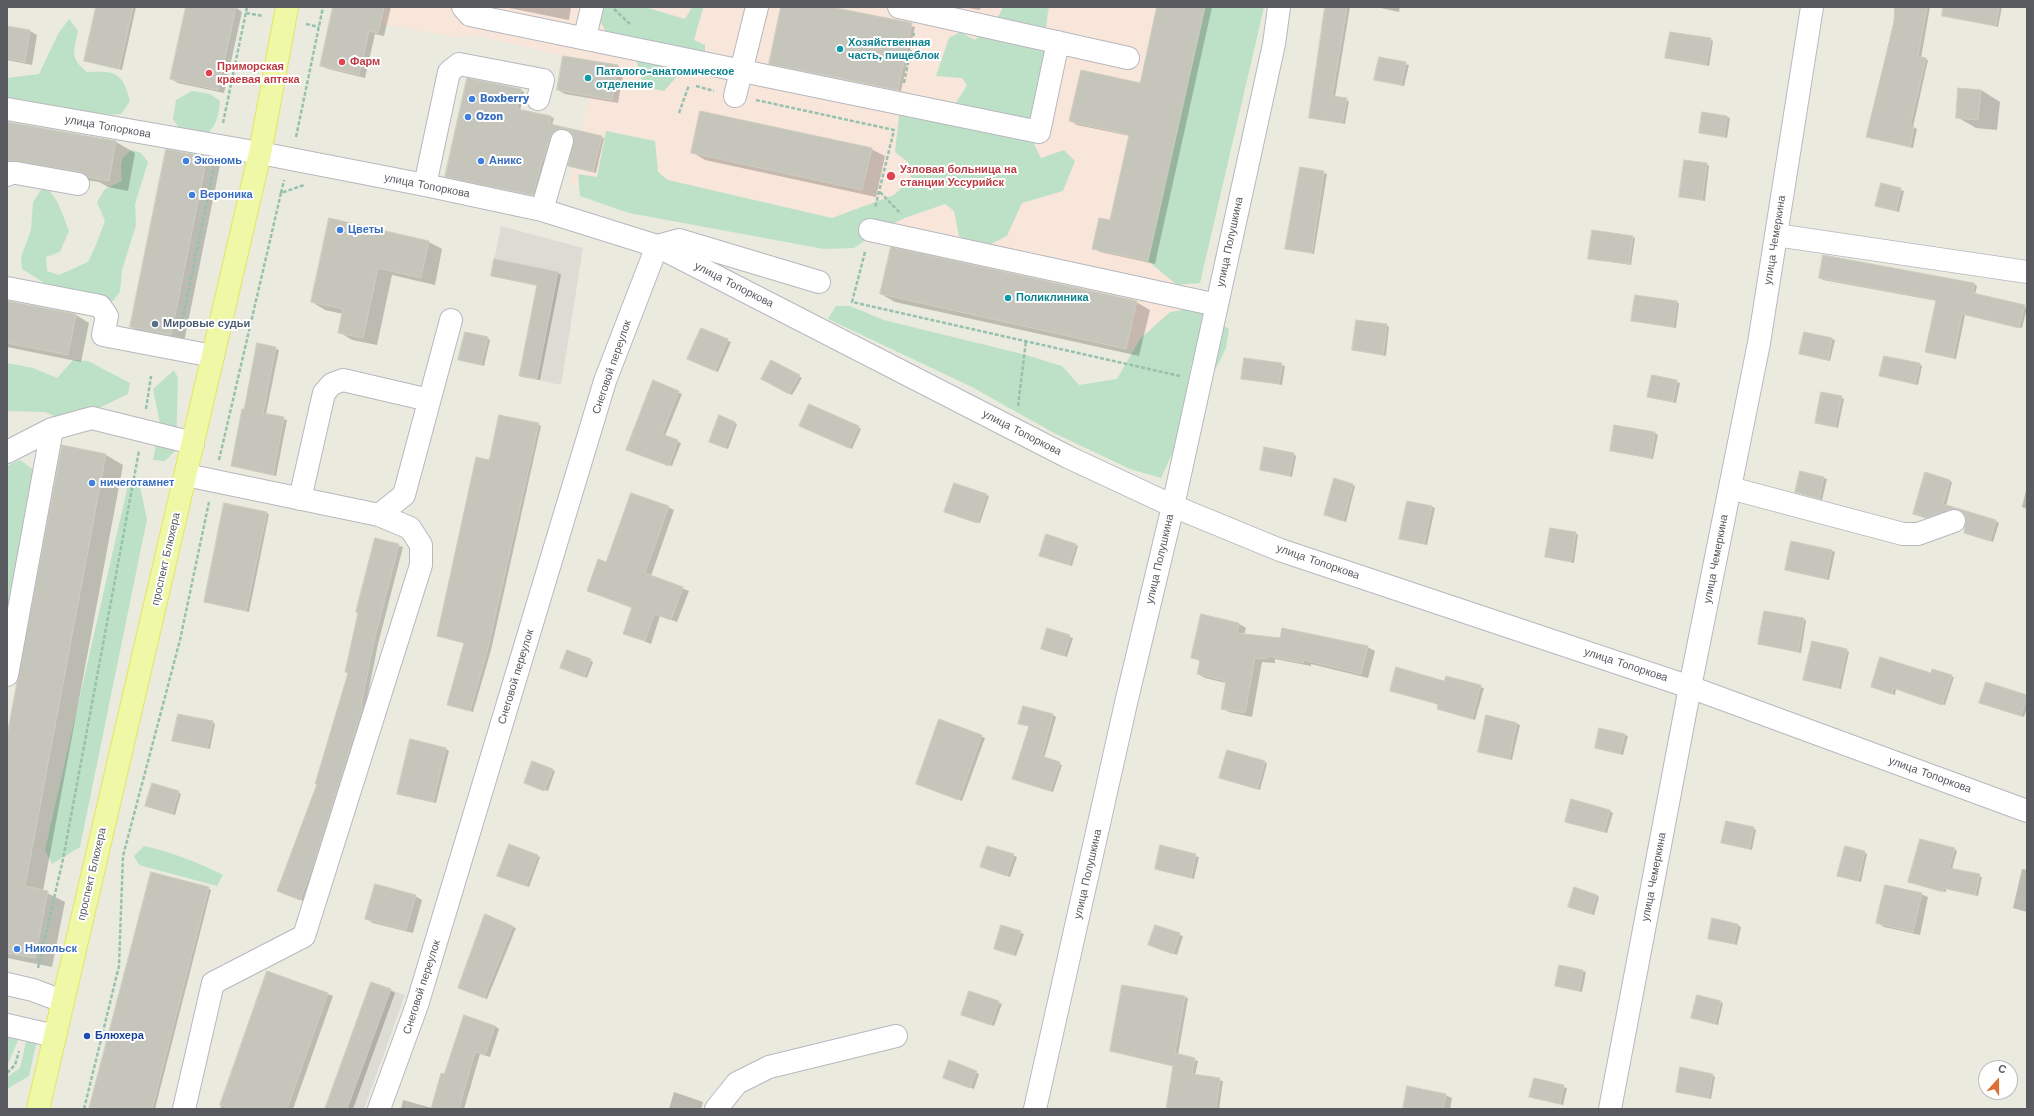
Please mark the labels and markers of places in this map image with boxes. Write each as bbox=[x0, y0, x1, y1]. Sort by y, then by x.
place label: Хозяйственная часть, пищеблок bbox=[848, 36, 939, 62]
marker: Хозяйственная часть, пищеблок bbox=[835, 44, 845, 54]
place label: Фарм bbox=[350, 55, 380, 69]
marker: Фарм bbox=[337, 57, 347, 67]
place label: Приморская краевая аптека bbox=[217, 60, 300, 86]
place label: Паталого-анатомическое отделение bbox=[596, 65, 734, 91]
marker: Приморская краевая аптека bbox=[204, 68, 214, 78]
marker: Паталого-анатомическое отделение bbox=[583, 73, 593, 83]
place label: Boxberry bbox=[480, 92, 529, 106]
marker: Boxberry bbox=[467, 94, 477, 104]
place label: Ozon bbox=[476, 110, 503, 124]
marker: Ozon bbox=[463, 112, 473, 122]
place label: Экономь bbox=[194, 154, 242, 168]
place label: Аникс bbox=[489, 154, 522, 168]
marker: Экономь bbox=[181, 156, 191, 166]
marker: Аникс bbox=[476, 156, 486, 166]
place label: Узловая больница на станции Уссурийск bbox=[900, 163, 1017, 189]
marker: Узловая больница на станции Уссурийск bbox=[885, 170, 897, 182]
place label: Вероника bbox=[200, 188, 253, 202]
marker: Вероника bbox=[187, 190, 197, 200]
place label: Цветы bbox=[348, 223, 383, 237]
marker: Цветы bbox=[335, 225, 345, 235]
place label: Поликлиника bbox=[1016, 291, 1089, 305]
marker: Поликлиника bbox=[1003, 293, 1013, 303]
place label: Мировые судьи bbox=[163, 317, 250, 331]
marker: Мировые судьи bbox=[150, 319, 160, 329]
place label: ничеготамнет bbox=[100, 476, 174, 490]
marker: ничеготамнет bbox=[87, 478, 97, 488]
place label: Никольск bbox=[25, 942, 77, 956]
marker: Никольск bbox=[12, 944, 22, 954]
place label: Блюхера bbox=[95, 1029, 144, 1043]
marker: Блюхера bbox=[82, 1031, 92, 1041]

